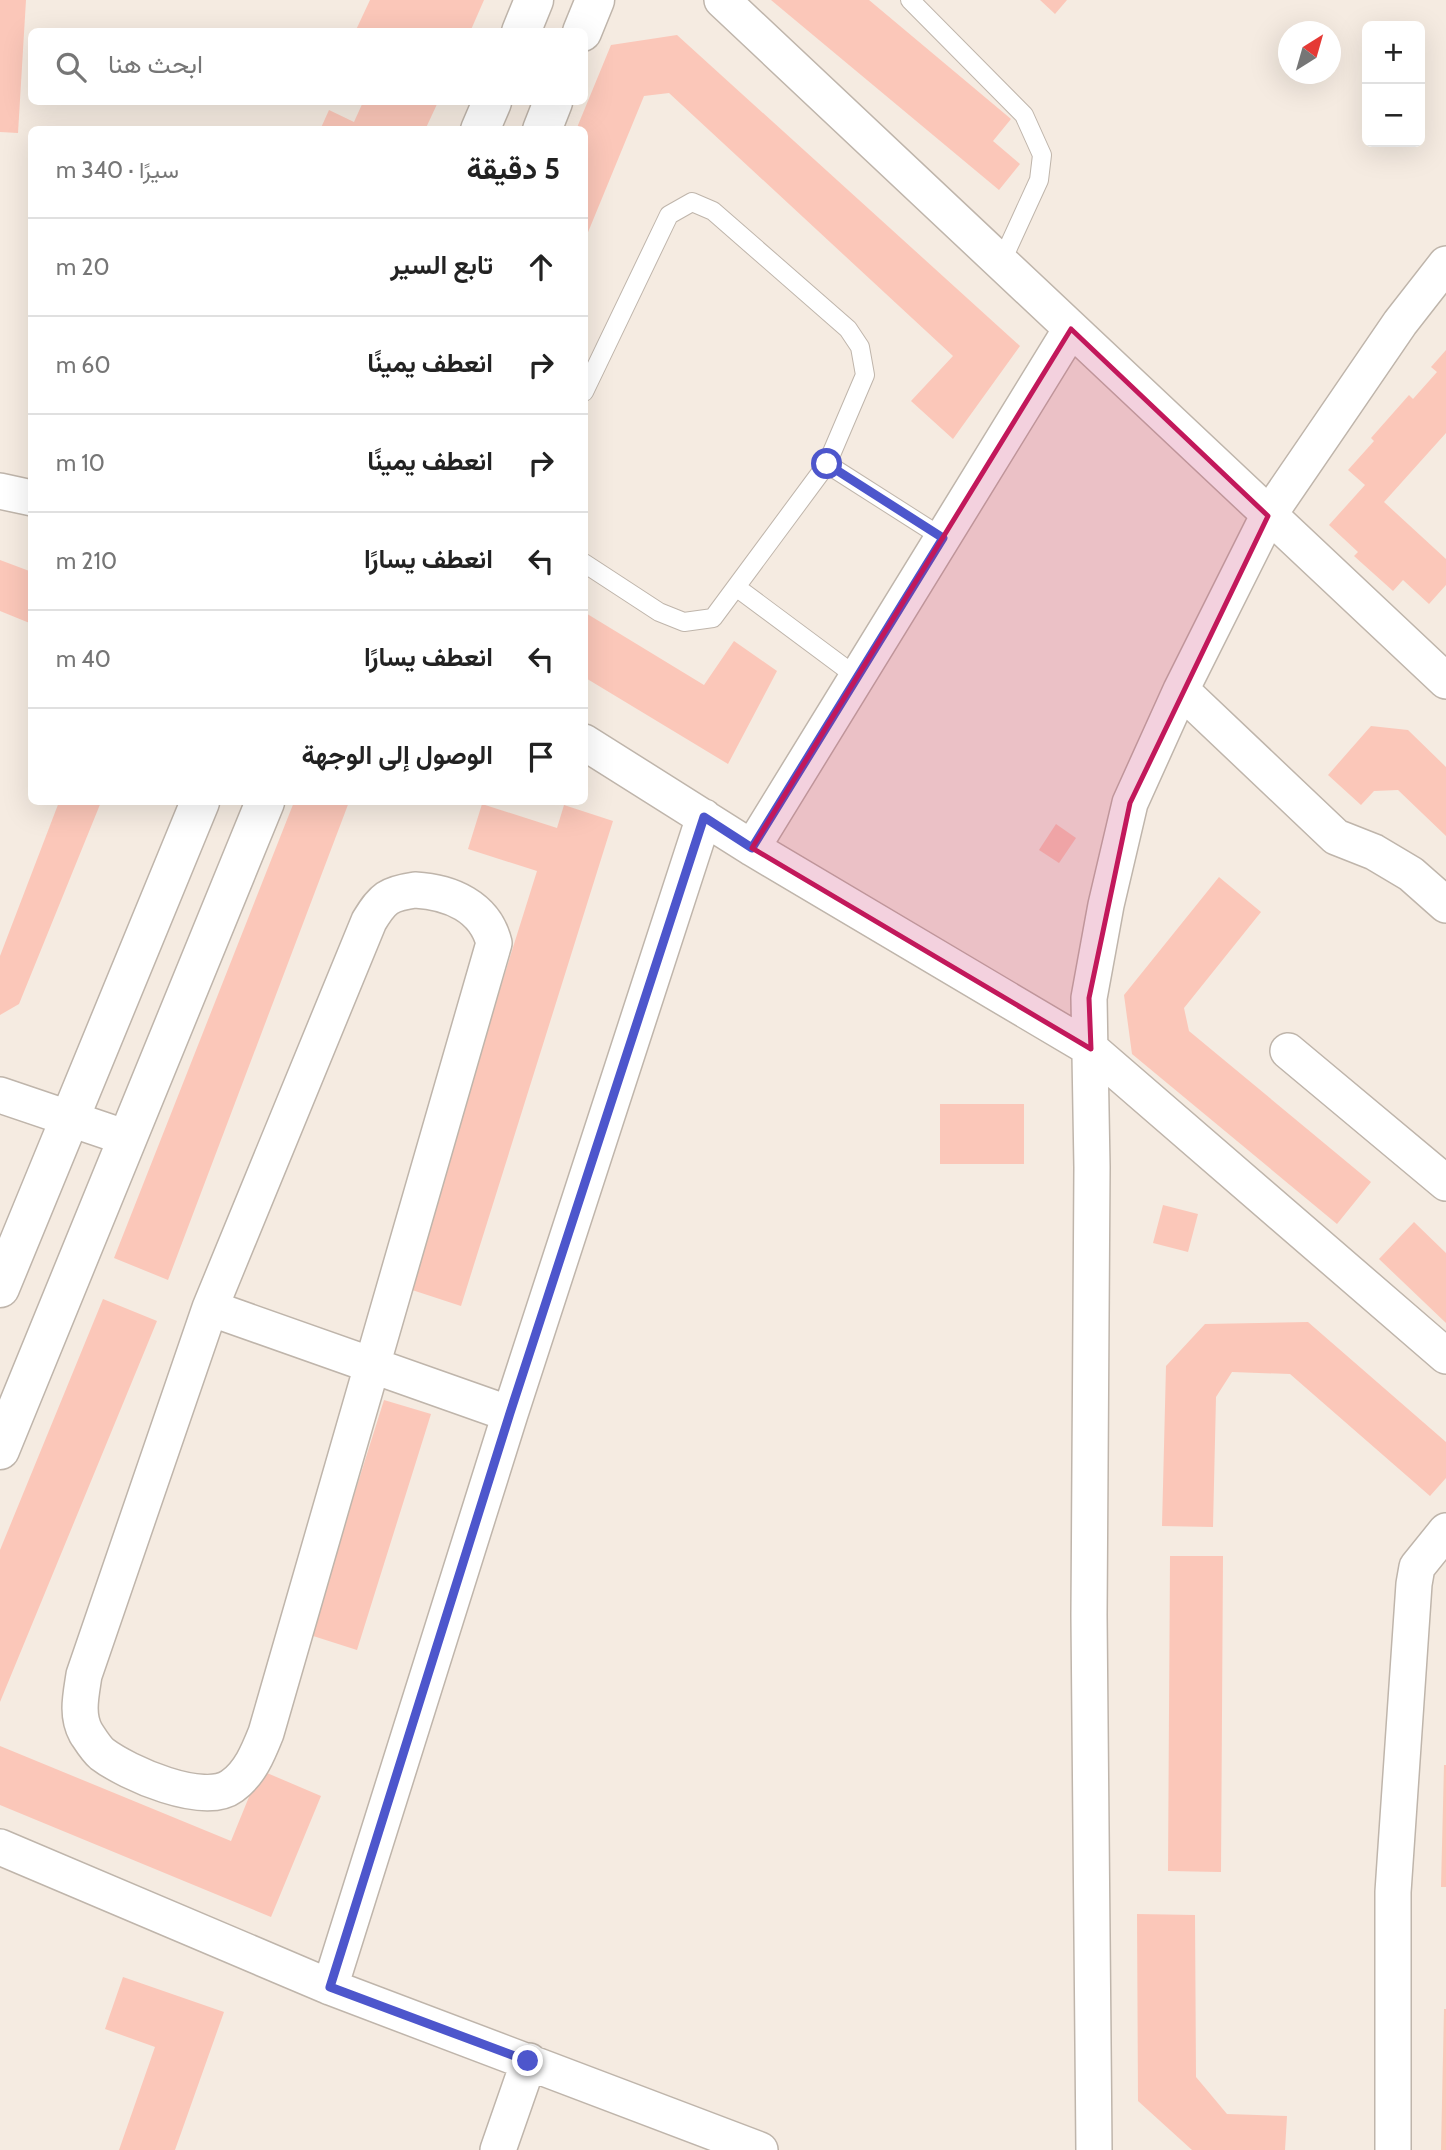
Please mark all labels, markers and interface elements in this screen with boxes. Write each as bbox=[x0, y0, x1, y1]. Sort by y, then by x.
north arrow bbox=[1278, 21, 1341, 84]
map controls bbox=[1362, 21, 1425, 147]
button: + bbox=[1362, 21, 1425, 84]
search box bbox=[28, 28, 588, 105]
icon: search bbox=[52, 48, 90, 86]
text: ابحث هنا bbox=[108, 48, 203, 80]
button: − bbox=[1362, 84, 1425, 147]
text: 5 دقيقة bbox=[466, 150, 560, 187]
text: سيرًا · 340 m bbox=[56, 156, 179, 184]
icon: ahead bbox=[522, 248, 560, 286]
text: تابع السير bbox=[390, 249, 493, 281]
text: 20 m bbox=[56, 253, 109, 281]
icon: right bbox=[522, 346, 560, 384]
text: انعطف يمينًا bbox=[367, 347, 493, 379]
text: 60 m bbox=[56, 351, 110, 379]
icon: right bbox=[522, 444, 560, 482]
text: انعطف يمينًا bbox=[367, 445, 493, 477]
route start bbox=[811, 448, 842, 479]
text: 10 m bbox=[56, 449, 105, 477]
icon: left bbox=[522, 542, 560, 580]
text: انعطف يسارًا bbox=[364, 543, 493, 575]
text: 210 m bbox=[56, 547, 117, 575]
icon: left bbox=[522, 640, 560, 678]
text: انعطف يسارًا bbox=[364, 641, 493, 673]
text: 40 m bbox=[56, 645, 111, 673]
icon: arrive bbox=[522, 738, 560, 776]
text: الوصول إلى الوجهة bbox=[302, 739, 493, 771]
route end bbox=[512, 2045, 543, 2076]

